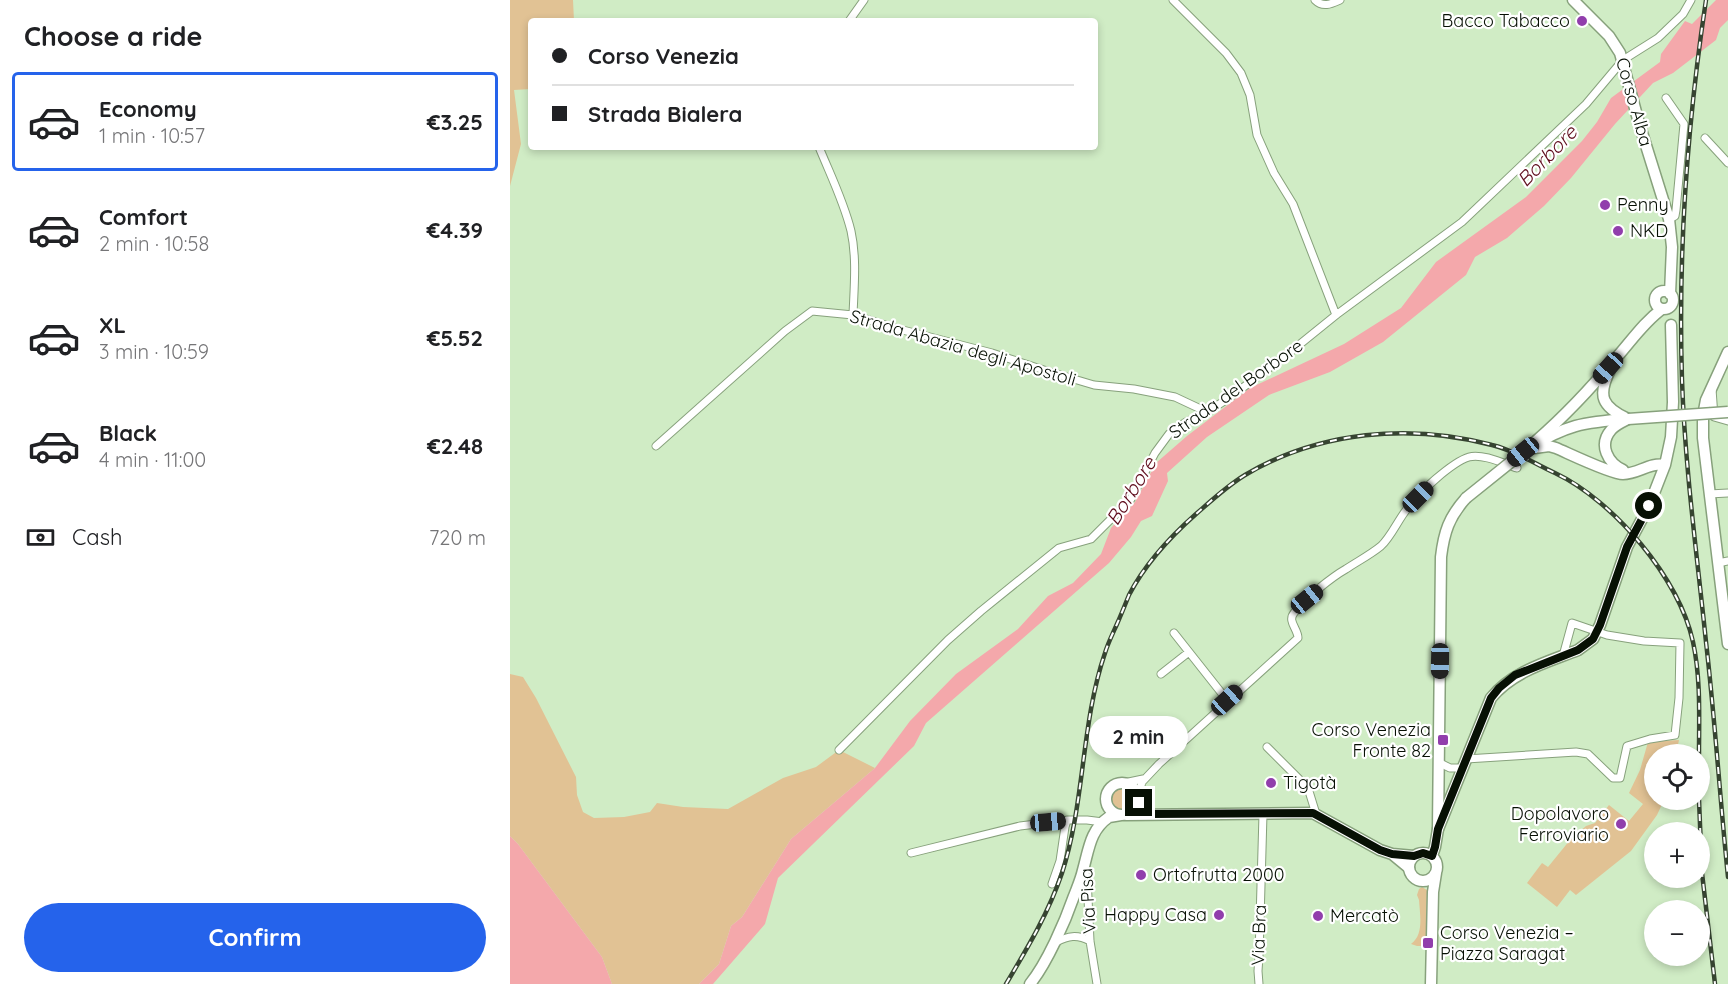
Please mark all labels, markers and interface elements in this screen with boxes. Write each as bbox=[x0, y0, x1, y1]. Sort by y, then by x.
place label: Bacco Tabacco bbox=[1442, 9, 1570, 32]
marker: Bacco Tabacco bbox=[1575, 14, 1589, 28]
text: Choose a ride bbox=[24, 19, 202, 53]
text: Corso Venezia bbox=[588, 42, 739, 70]
street label: Corso Alba bbox=[1611, 55, 1658, 149]
icon: car bbox=[27, 95, 81, 149]
text: Economy bbox=[99, 95, 197, 123]
text: Strada Bialera bbox=[588, 100, 742, 128]
text: €3.25 bbox=[427, 108, 483, 136]
water label: Borbore bbox=[1511, 119, 1582, 192]
text: 1 min · 10:57 bbox=[99, 123, 205, 148]
place label: Penny bbox=[1617, 193, 1669, 216]
marker: Penny bbox=[1598, 198, 1612, 212]
icon: car bbox=[27, 203, 81, 257]
text: Comfort bbox=[99, 203, 188, 231]
text: €4.39 bbox=[426, 216, 483, 244]
place label: NKD bbox=[1630, 219, 1668, 242]
marker: NKD bbox=[1611, 224, 1625, 238]
text: 2 min · 10:58 bbox=[99, 231, 209, 256]
street label: Strada Abazia degli Apostoli bbox=[847, 304, 1079, 391]
icon: car bbox=[27, 311, 81, 365]
text: XL bbox=[99, 311, 126, 339]
text: €5.52 bbox=[427, 324, 483, 352]
street label: Strada del Borbore bbox=[1164, 334, 1307, 444]
text: 3 min · 10:59 bbox=[99, 339, 209, 364]
car bbox=[1589, 349, 1627, 387]
icon: car bbox=[27, 419, 81, 473]
text: Black bbox=[99, 419, 157, 447]
text: €2.48 bbox=[427, 432, 483, 460]
car bbox=[1503, 434, 1543, 470]
text: 4 min · 11:00 bbox=[99, 447, 206, 472]
water label: Borbore bbox=[1100, 451, 1162, 529]
car bbox=[1399, 478, 1437, 516]
route start bbox=[1635, 492, 1662, 519]
icon: cash bbox=[24, 521, 57, 554]
text: Cash bbox=[72, 523, 123, 551]
text: 720 m bbox=[429, 525, 486, 550]
car bbox=[1287, 581, 1327, 617]
car bbox=[1431, 643, 1449, 679]
car bbox=[1208, 681, 1246, 719]
callout: 2 min bbox=[1090, 716, 1188, 758]
place label: Corso Venezia Fronte 82 bbox=[1312, 718, 1431, 762]
text: 2 min bbox=[1112, 724, 1165, 749]
marker: Corso Venezia Fronte 82 bbox=[1436, 733, 1450, 747]
map controls bbox=[1644, 744, 1710, 966]
button: locate bbox=[1644, 744, 1710, 810]
place label: Tigotà bbox=[1283, 771, 1336, 794]
marker: Tigotà bbox=[1264, 776, 1278, 790]
route end bbox=[1125, 789, 1152, 816]
place label: Dopolavoro Ferroviario bbox=[1511, 802, 1609, 846]
car bbox=[1029, 811, 1067, 833]
marker: Dopolavoro Ferroviario bbox=[1614, 817, 1628, 831]
button: + bbox=[1644, 822, 1710, 888]
place label: Ortofrutta 2000 bbox=[1153, 863, 1284, 886]
street label: Via Pisa bbox=[1074, 868, 1101, 934]
marker: Ortofrutta 2000 bbox=[1134, 868, 1148, 882]
button: − bbox=[1644, 900, 1710, 966]
button: Confirm bbox=[24, 903, 486, 972]
place label: Happy Casa bbox=[1104, 903, 1207, 926]
street label: Via Bra bbox=[1246, 904, 1271, 966]
place label: Mercatò bbox=[1330, 904, 1399, 927]
marker: Happy Casa bbox=[1212, 908, 1226, 922]
marker: Mercatò bbox=[1311, 909, 1325, 923]
place label: Corso Venezia – Piazza Saragat bbox=[1440, 921, 1574, 965]
marker: Corso Venezia – Piazza Saragat bbox=[1421, 936, 1435, 950]

